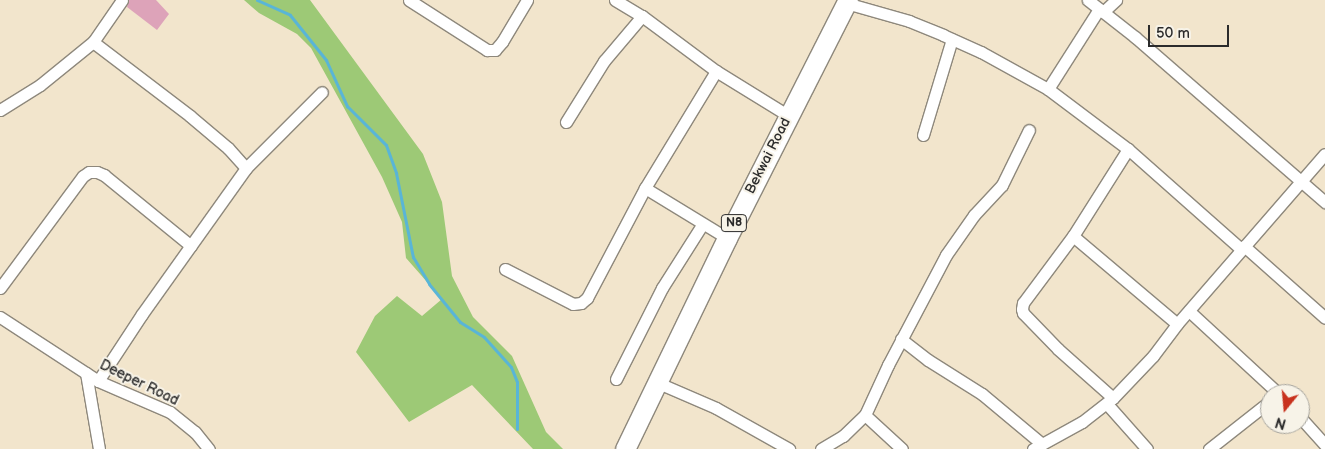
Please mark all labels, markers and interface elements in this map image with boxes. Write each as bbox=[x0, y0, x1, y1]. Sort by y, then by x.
scale bar bbox=[1150, 15, 1231, 47]
text: 50 m bbox=[1156, 24, 1190, 43]
street label: Bekwai Road bbox=[742, 115, 794, 197]
road number: N8 bbox=[720, 214, 748, 232]
street label: Deeper Road bbox=[97, 357, 181, 409]
north arrow bbox=[1260, 384, 1310, 434]
text: N bbox=[1273, 413, 1288, 433]

